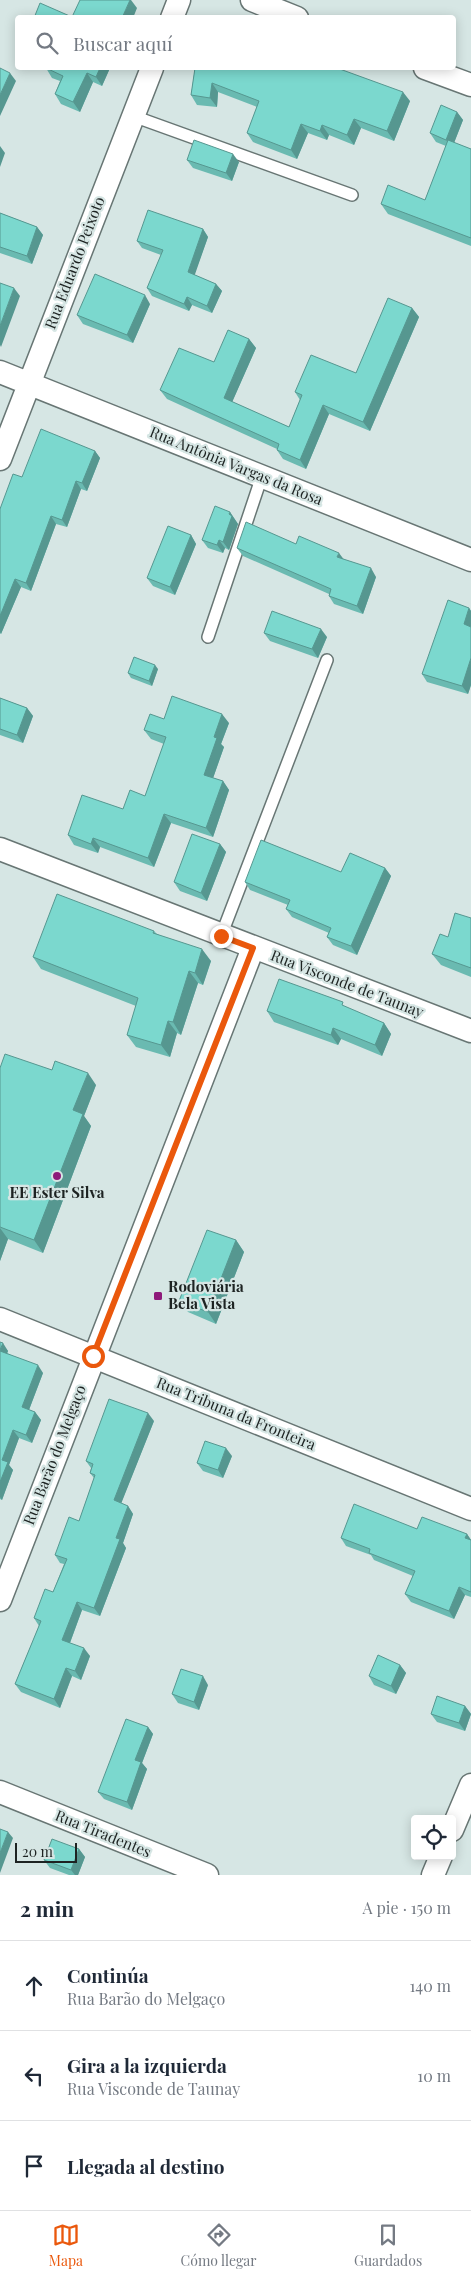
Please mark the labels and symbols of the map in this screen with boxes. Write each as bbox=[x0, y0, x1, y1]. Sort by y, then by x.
street label: Rua Eduardo Peixoto bbox=[40, 194, 109, 332]
street label: Rua Antônia Vargas da Rosa bbox=[147, 421, 326, 509]
route end bbox=[210, 925, 233, 948]
street label: Rua Visconde de Taunay bbox=[268, 945, 427, 1022]
marker: EE Ester Silva bbox=[51, 1170, 63, 1182]
place label: EE Ester Silva bbox=[9, 1182, 105, 1202]
place label: Rodoviária Bela Vista bbox=[168, 1276, 244, 1313]
marker: Rodoviária Bela Vista bbox=[152, 1290, 164, 1302]
route start bbox=[82, 1345, 105, 1368]
street label: Rua Tribuna da Fronteira bbox=[154, 1372, 319, 1454]
street label: Rua Barão do Melgaço bbox=[18, 1382, 90, 1528]
street label: Rua Tiradentes bbox=[52, 1805, 154, 1861]
scale bar bbox=[15, 1840, 78, 1863]

